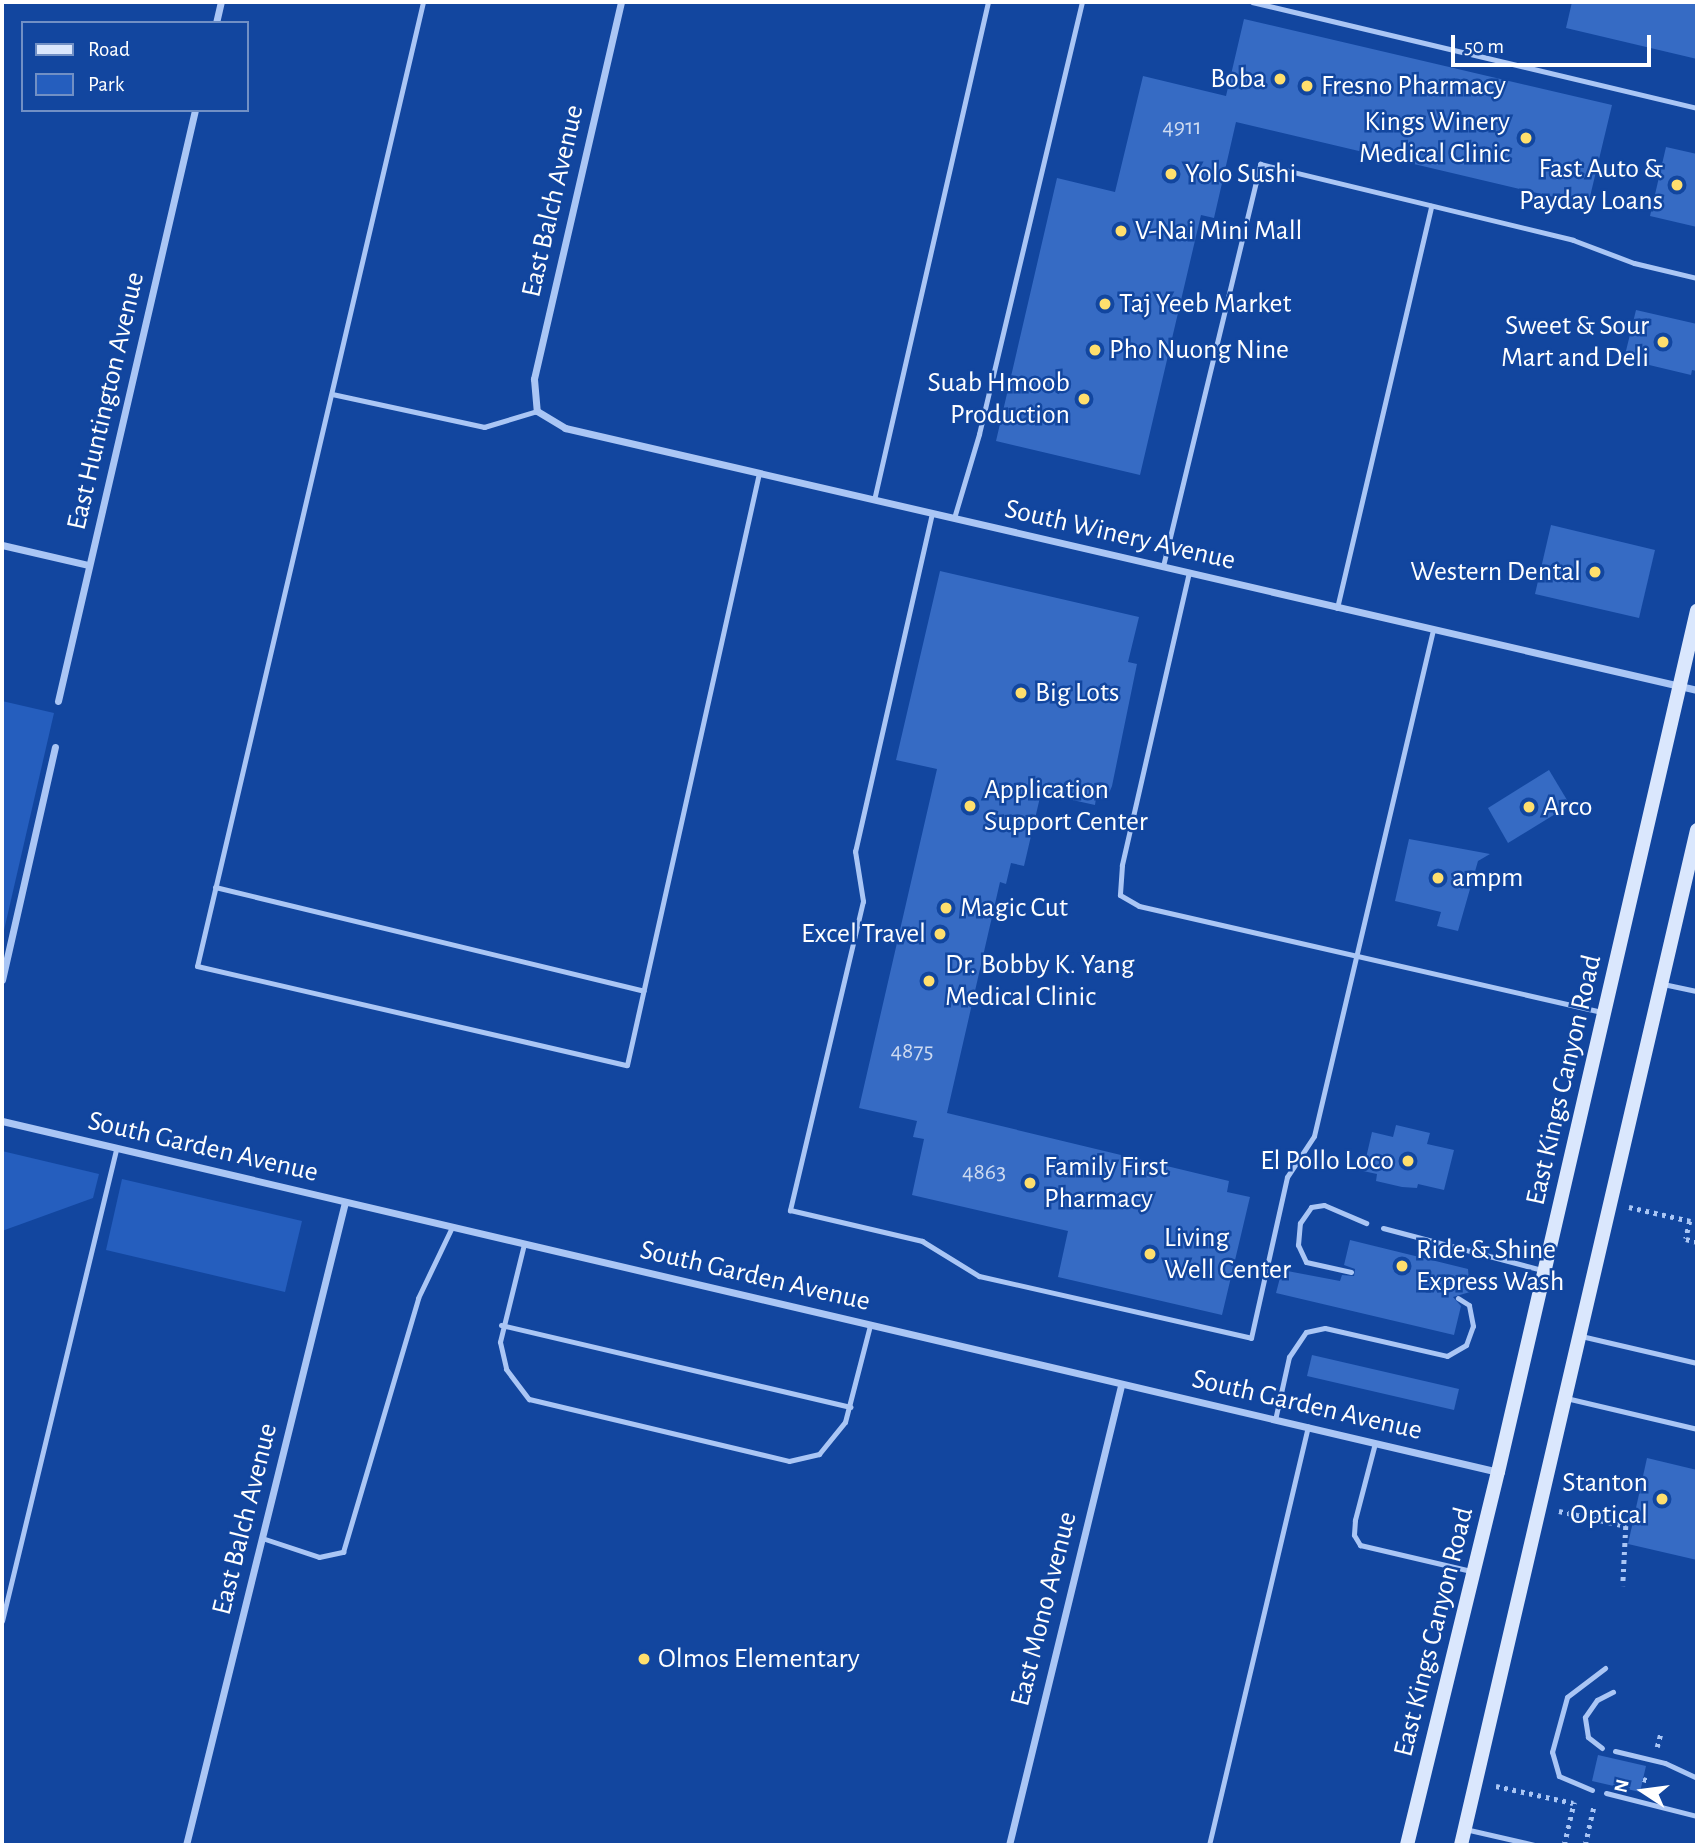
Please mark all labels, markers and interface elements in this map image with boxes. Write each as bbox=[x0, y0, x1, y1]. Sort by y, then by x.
legend bbox=[21, 21, 248, 112]
scale bar bbox=[1454, 21, 1654, 65]
text: 50 m bbox=[1464, 36, 1504, 57]
text: Road bbox=[88, 39, 130, 60]
place label: Boba bbox=[1210, 62, 1266, 96]
place label: Fresno Pharmacy bbox=[1321, 69, 1506, 103]
marker: Boba bbox=[1272, 71, 1288, 87]
text: Park bbox=[88, 74, 124, 95]
marker: Fresno Pharmacy bbox=[1299, 78, 1315, 94]
street label: East Balch Avenue bbox=[515, 102, 591, 300]
place label: Kings Winery Medical Clinic bbox=[1359, 105, 1510, 171]
house number: 4911 bbox=[1162, 114, 1202, 142]
marker: Kings Winery Medical Clinic bbox=[1516, 128, 1536, 148]
place label: Fast Auto & Payday Loans bbox=[1519, 152, 1663, 218]
place label: Yolo Sushi bbox=[1185, 157, 1296, 191]
marker: Yolo Sushi bbox=[1163, 166, 1179, 182]
marker: Fast Auto & Payday Loans bbox=[1669, 177, 1685, 193]
place label: V-Nai Mini Mall bbox=[1135, 214, 1302, 248]
marker: V-Nai Mini Mall bbox=[1113, 223, 1129, 239]
street label: East Huntington Avenue bbox=[60, 269, 152, 533]
place label: Taj Yeeb Market bbox=[1119, 287, 1291, 321]
marker: Taj Yeeb Market bbox=[1097, 296, 1113, 312]
place label: Sweet & Sour Mart and Deli bbox=[1501, 309, 1649, 375]
place label: Pho Nuong Nine bbox=[1109, 333, 1289, 367]
marker: Sweet & Sour Mart and Deli bbox=[1655, 334, 1671, 350]
marker: Pho Nuong Nine bbox=[1087, 342, 1103, 358]
place label: Suab Hmoob Production bbox=[927, 366, 1070, 432]
marker: Suab Hmoob Production bbox=[1076, 391, 1092, 407]
street label: South Winery Avenue bbox=[1001, 492, 1239, 578]
place label: Western Dental bbox=[1410, 555, 1581, 589]
marker: Western Dental bbox=[1587, 564, 1603, 580]
place label: Big Lots bbox=[1035, 676, 1119, 710]
marker: Big Lots bbox=[1013, 685, 1029, 701]
place label: Application Support Center bbox=[984, 773, 1148, 839]
place label: Arco bbox=[1543, 790, 1592, 824]
marker: Application Support Center bbox=[962, 798, 978, 814]
marker: Arco bbox=[1521, 799, 1537, 815]
place label: ampm bbox=[1452, 861, 1523, 895]
marker: ampm bbox=[1430, 870, 1446, 886]
place label: Magic Cut bbox=[960, 891, 1068, 925]
marker: Magic Cut bbox=[938, 900, 954, 916]
place label: Excel Travel bbox=[801, 917, 926, 951]
marker: Excel Travel bbox=[932, 926, 948, 942]
place label: Dr. Bobby K. Yang Medical Clinic bbox=[945, 948, 1134, 1014]
street label: East Kings Canyon Road bbox=[1519, 952, 1609, 1208]
marker: Dr. Bobby K. Yang Medical Clinic bbox=[919, 971, 939, 991]
house number: 4875 bbox=[891, 1038, 933, 1066]
street label: South Garden Avenue bbox=[85, 1104, 321, 1190]
place label: El Pollo Loco bbox=[1260, 1144, 1394, 1178]
place label: Family First Pharmacy bbox=[1044, 1150, 1168, 1216]
marker: El Pollo Loco bbox=[1400, 1153, 1416, 1169]
house number: 4863 bbox=[962, 1159, 1006, 1187]
marker: Family First Pharmacy bbox=[1022, 1175, 1038, 1191]
place label: Living Well Center bbox=[1164, 1221, 1291, 1287]
street label: South Garden Avenue bbox=[637, 1233, 873, 1319]
place label: Ride & Shine Express Wash bbox=[1416, 1233, 1564, 1299]
marker: Living Well Center bbox=[1142, 1246, 1158, 1262]
marker: Ride & Shine Express Wash bbox=[1394, 1258, 1410, 1274]
street label: South Garden Avenue bbox=[1189, 1362, 1425, 1448]
street label: East Balch Avenue bbox=[205, 1420, 285, 1618]
place label: Stanton Optical bbox=[1562, 1466, 1648, 1532]
marker: Stanton Optical bbox=[1654, 1491, 1670, 1507]
street label: East Kings Canyon Road bbox=[1387, 1504, 1481, 1760]
street label: East Mono Avenue bbox=[1004, 1508, 1084, 1710]
place label: Olmos Elementary bbox=[658, 1642, 860, 1676]
marker: Olmos Elementary bbox=[636, 1651, 652, 1667]
north arrow bbox=[1608, 1756, 1678, 1826]
text: N bbox=[1611, 1778, 1633, 1795]

